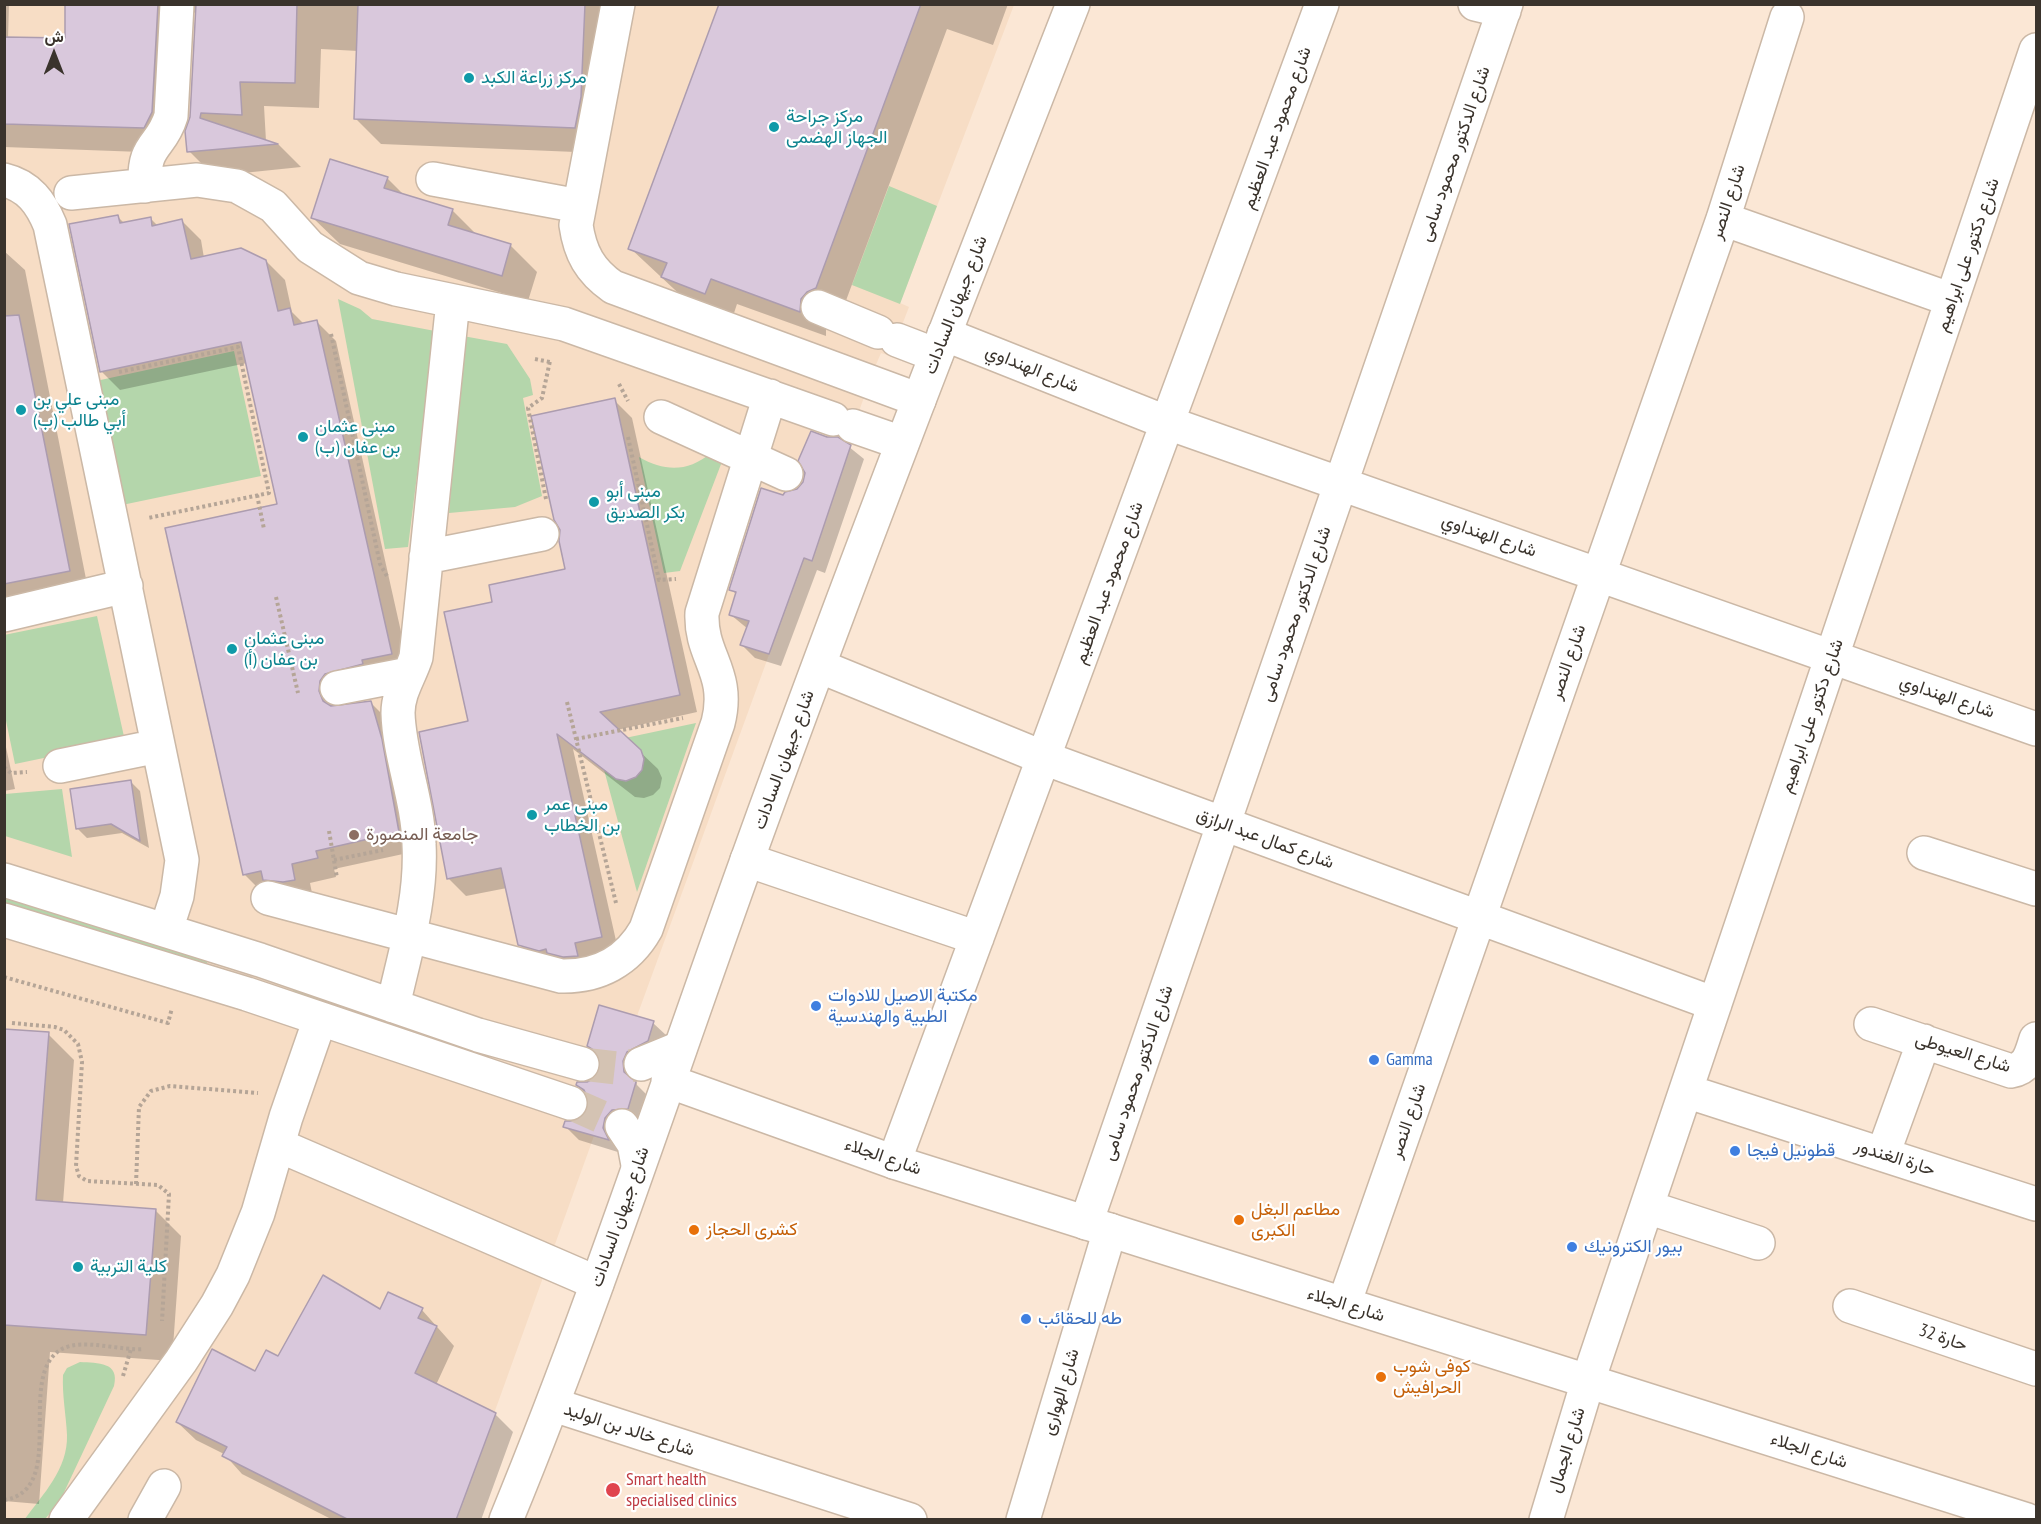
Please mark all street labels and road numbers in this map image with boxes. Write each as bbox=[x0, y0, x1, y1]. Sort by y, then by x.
street label: شارع محمود عبد العظيم bbox=[1238, 44, 1316, 212]
street label: شارع الدكتور محمود سامى bbox=[1415, 63, 1495, 245]
street label: شارع النصر bbox=[1706, 162, 1750, 242]
street label: شارع دكتور على ابراهيم bbox=[1932, 175, 2004, 335]
street label: شارع جيهان السادات bbox=[920, 232, 992, 378]
street label: شارع الهنداوي bbox=[982, 340, 1082, 398]
street label: شارع محمود عبد العظيم bbox=[1070, 499, 1148, 667]
street label: شارع الهنداوي bbox=[1439, 510, 1539, 562]
street label: شارع الدكتور محمود سامى bbox=[1256, 523, 1336, 705]
street label: شارع النصر bbox=[1545, 622, 1591, 702]
street label: شارع دكتور على ابراهيم bbox=[1776, 636, 1848, 796]
street label: شارع الهنداوي bbox=[1897, 671, 1997, 723]
street label: شارع جيهان السادات bbox=[749, 687, 819, 833]
street label: شارع كمال عبد الرازق bbox=[1193, 804, 1337, 874]
street label: شارع الدكتور محمود سامى bbox=[1098, 982, 1178, 1164]
street label: شارع العيوطى bbox=[1913, 1028, 2013, 1078]
street label: شارع النصر bbox=[1385, 1081, 1431, 1161]
street label: شارع الجلاء bbox=[842, 1134, 924, 1180]
street label: حارة الغندور bbox=[1852, 1135, 1938, 1181]
street label: شارع جيهان السادات bbox=[586, 1144, 654, 1290]
street label: شارع الجلاء bbox=[1305, 1283, 1387, 1327]
street label: حارة 32 bbox=[1916, 1320, 1970, 1356]
street label: شارع الهوارى bbox=[1038, 1346, 1084, 1438]
street label: شارع خالد بن الوليد bbox=[561, 1399, 697, 1461]
street label: شارع الجمال bbox=[1544, 1405, 1590, 1495]
street label: شارع الجلاء bbox=[1768, 1428, 1850, 1474]

